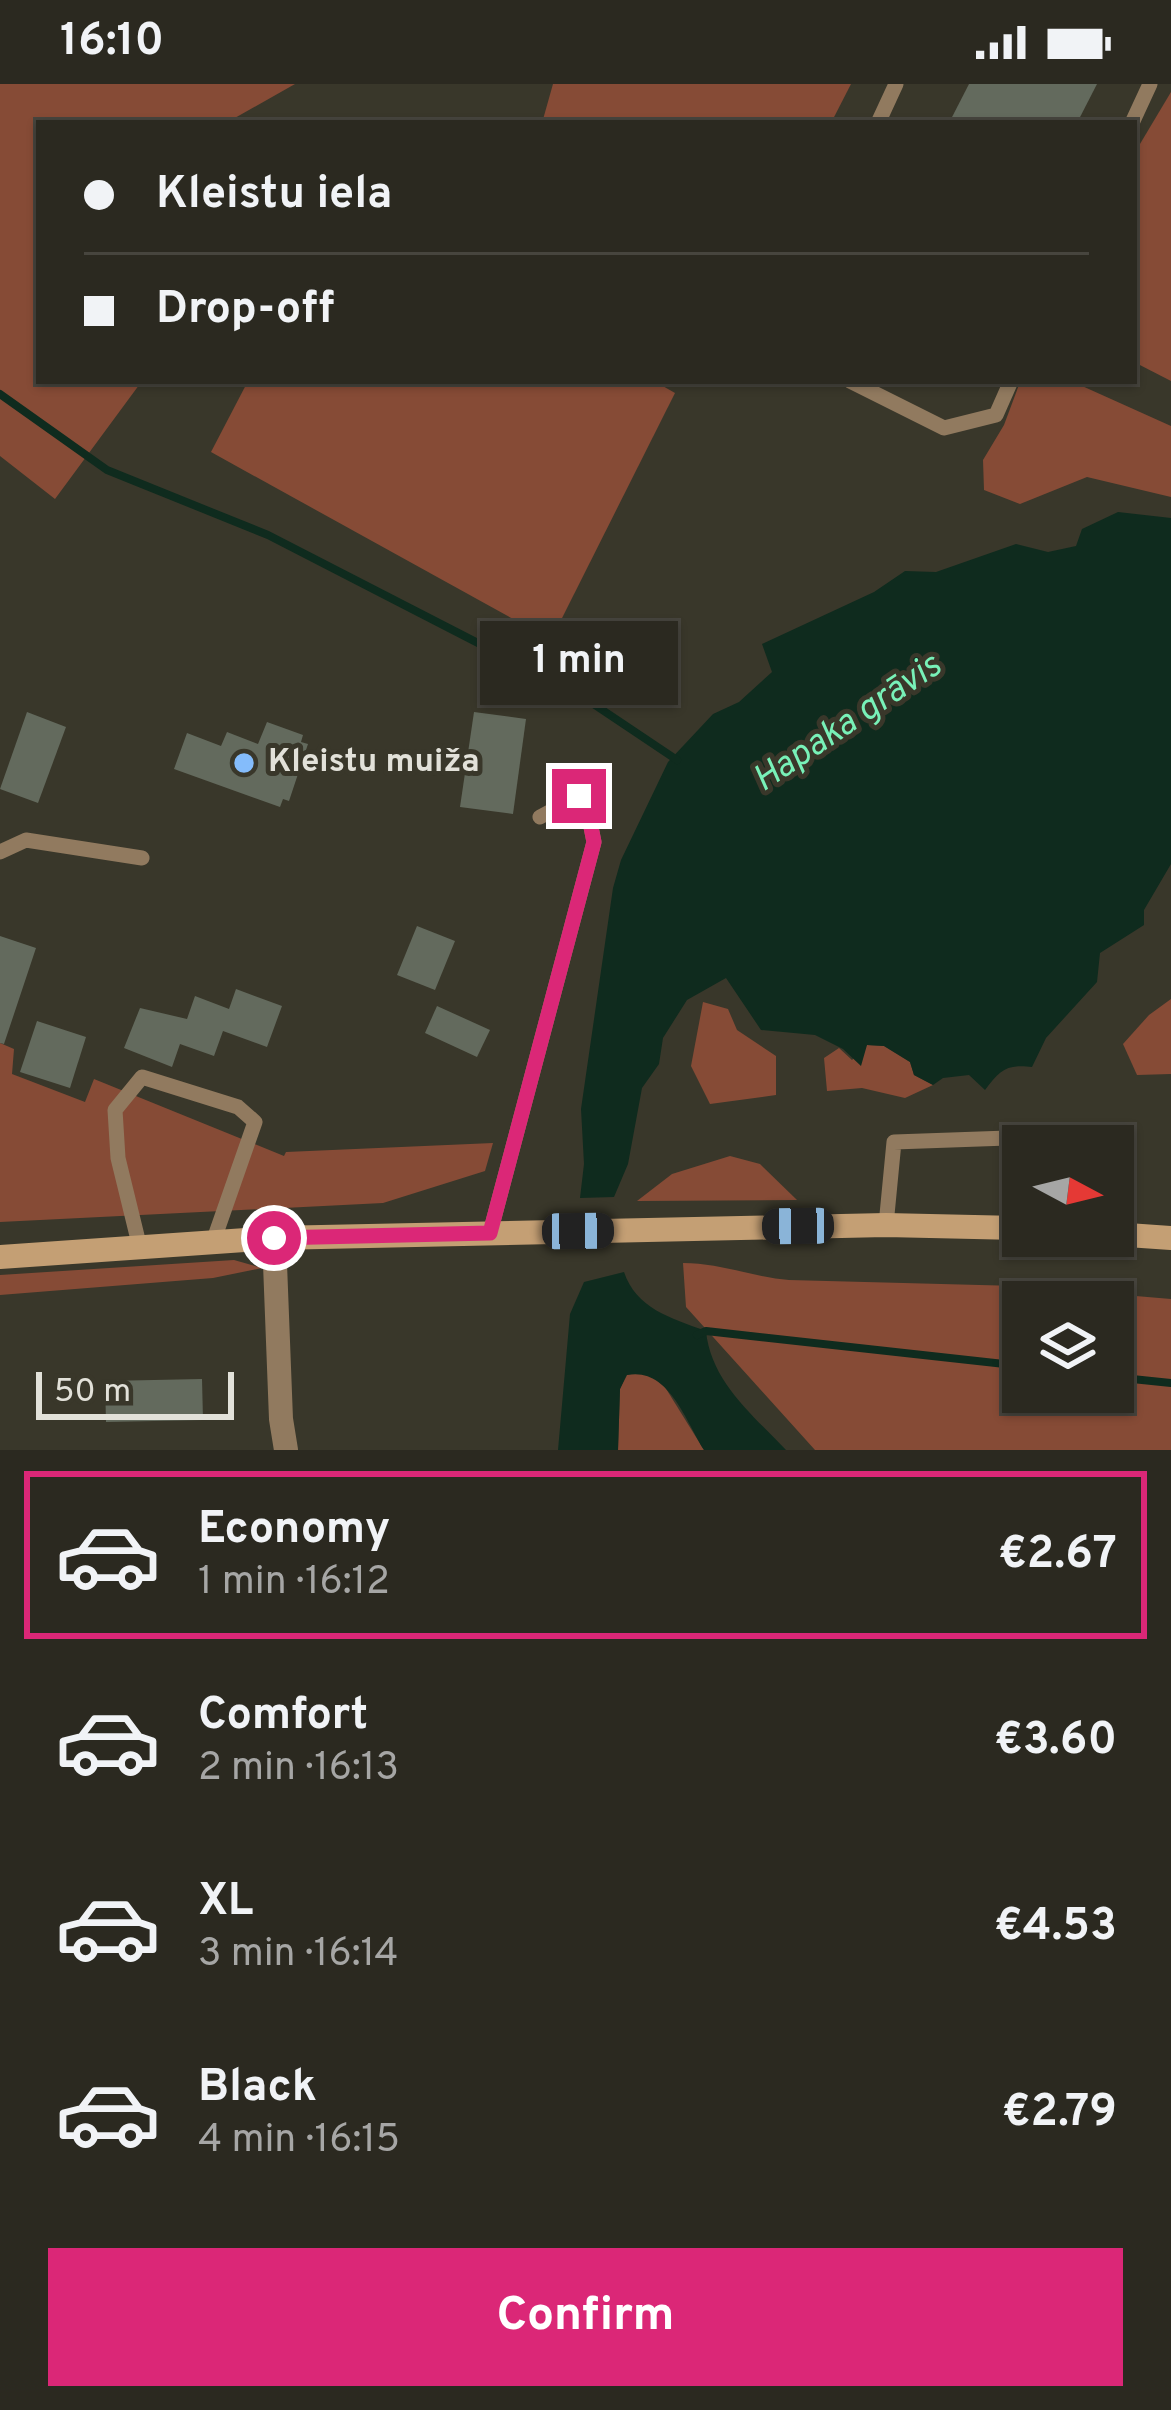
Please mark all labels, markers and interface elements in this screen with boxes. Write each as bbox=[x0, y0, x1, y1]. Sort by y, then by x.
text: 16:10 bbox=[60, 14, 164, 71]
text: Kleistu iela bbox=[156, 167, 392, 224]
text: Drop-off bbox=[156, 282, 335, 339]
callout: 1 min bbox=[480, 622, 678, 706]
text: 1 min bbox=[532, 638, 626, 687]
water label: Hapaka grāvis bbox=[745, 644, 952, 804]
place label: Kleistu muiža bbox=[268, 742, 480, 784]
marker: Kleistu muiža bbox=[231, 750, 257, 776]
route end bbox=[552, 769, 606, 823]
north arrow bbox=[1002, 1125, 1134, 1257]
map controls bbox=[1002, 1125, 1134, 1413]
car bbox=[762, 1207, 834, 1245]
route start bbox=[247, 1211, 301, 1265]
car bbox=[542, 1212, 614, 1250]
button: layers bbox=[1002, 1281, 1134, 1413]
scale bar bbox=[36, 1366, 234, 1419]
text: 50 m bbox=[54, 1372, 131, 1414]
icon: car bbox=[54, 1501, 162, 1609]
text: Economy bbox=[198, 1502, 390, 1559]
text: €2.67 bbox=[998, 1527, 1117, 1584]
text: 1 min · 16:12 bbox=[198, 1559, 390, 1608]
icon: car bbox=[54, 1687, 162, 1795]
text: Comfort bbox=[198, 1688, 368, 1745]
text: €3.60 bbox=[994, 1713, 1117, 1770]
text: 2 min · 16:13 bbox=[198, 1745, 399, 1794]
icon: car bbox=[54, 1873, 162, 1981]
text: XL bbox=[198, 1874, 253, 1931]
text: €4.53 bbox=[994, 1899, 1117, 1956]
text: 3 min · 16:14 bbox=[198, 1931, 398, 1980]
icon: car bbox=[54, 2059, 162, 2167]
text: Black bbox=[198, 2060, 317, 2117]
text: €2.79 bbox=[1002, 2085, 1117, 2142]
text: 4 min · 16:15 bbox=[198, 2117, 400, 2166]
button: Confirm bbox=[48, 2248, 1123, 2386]

